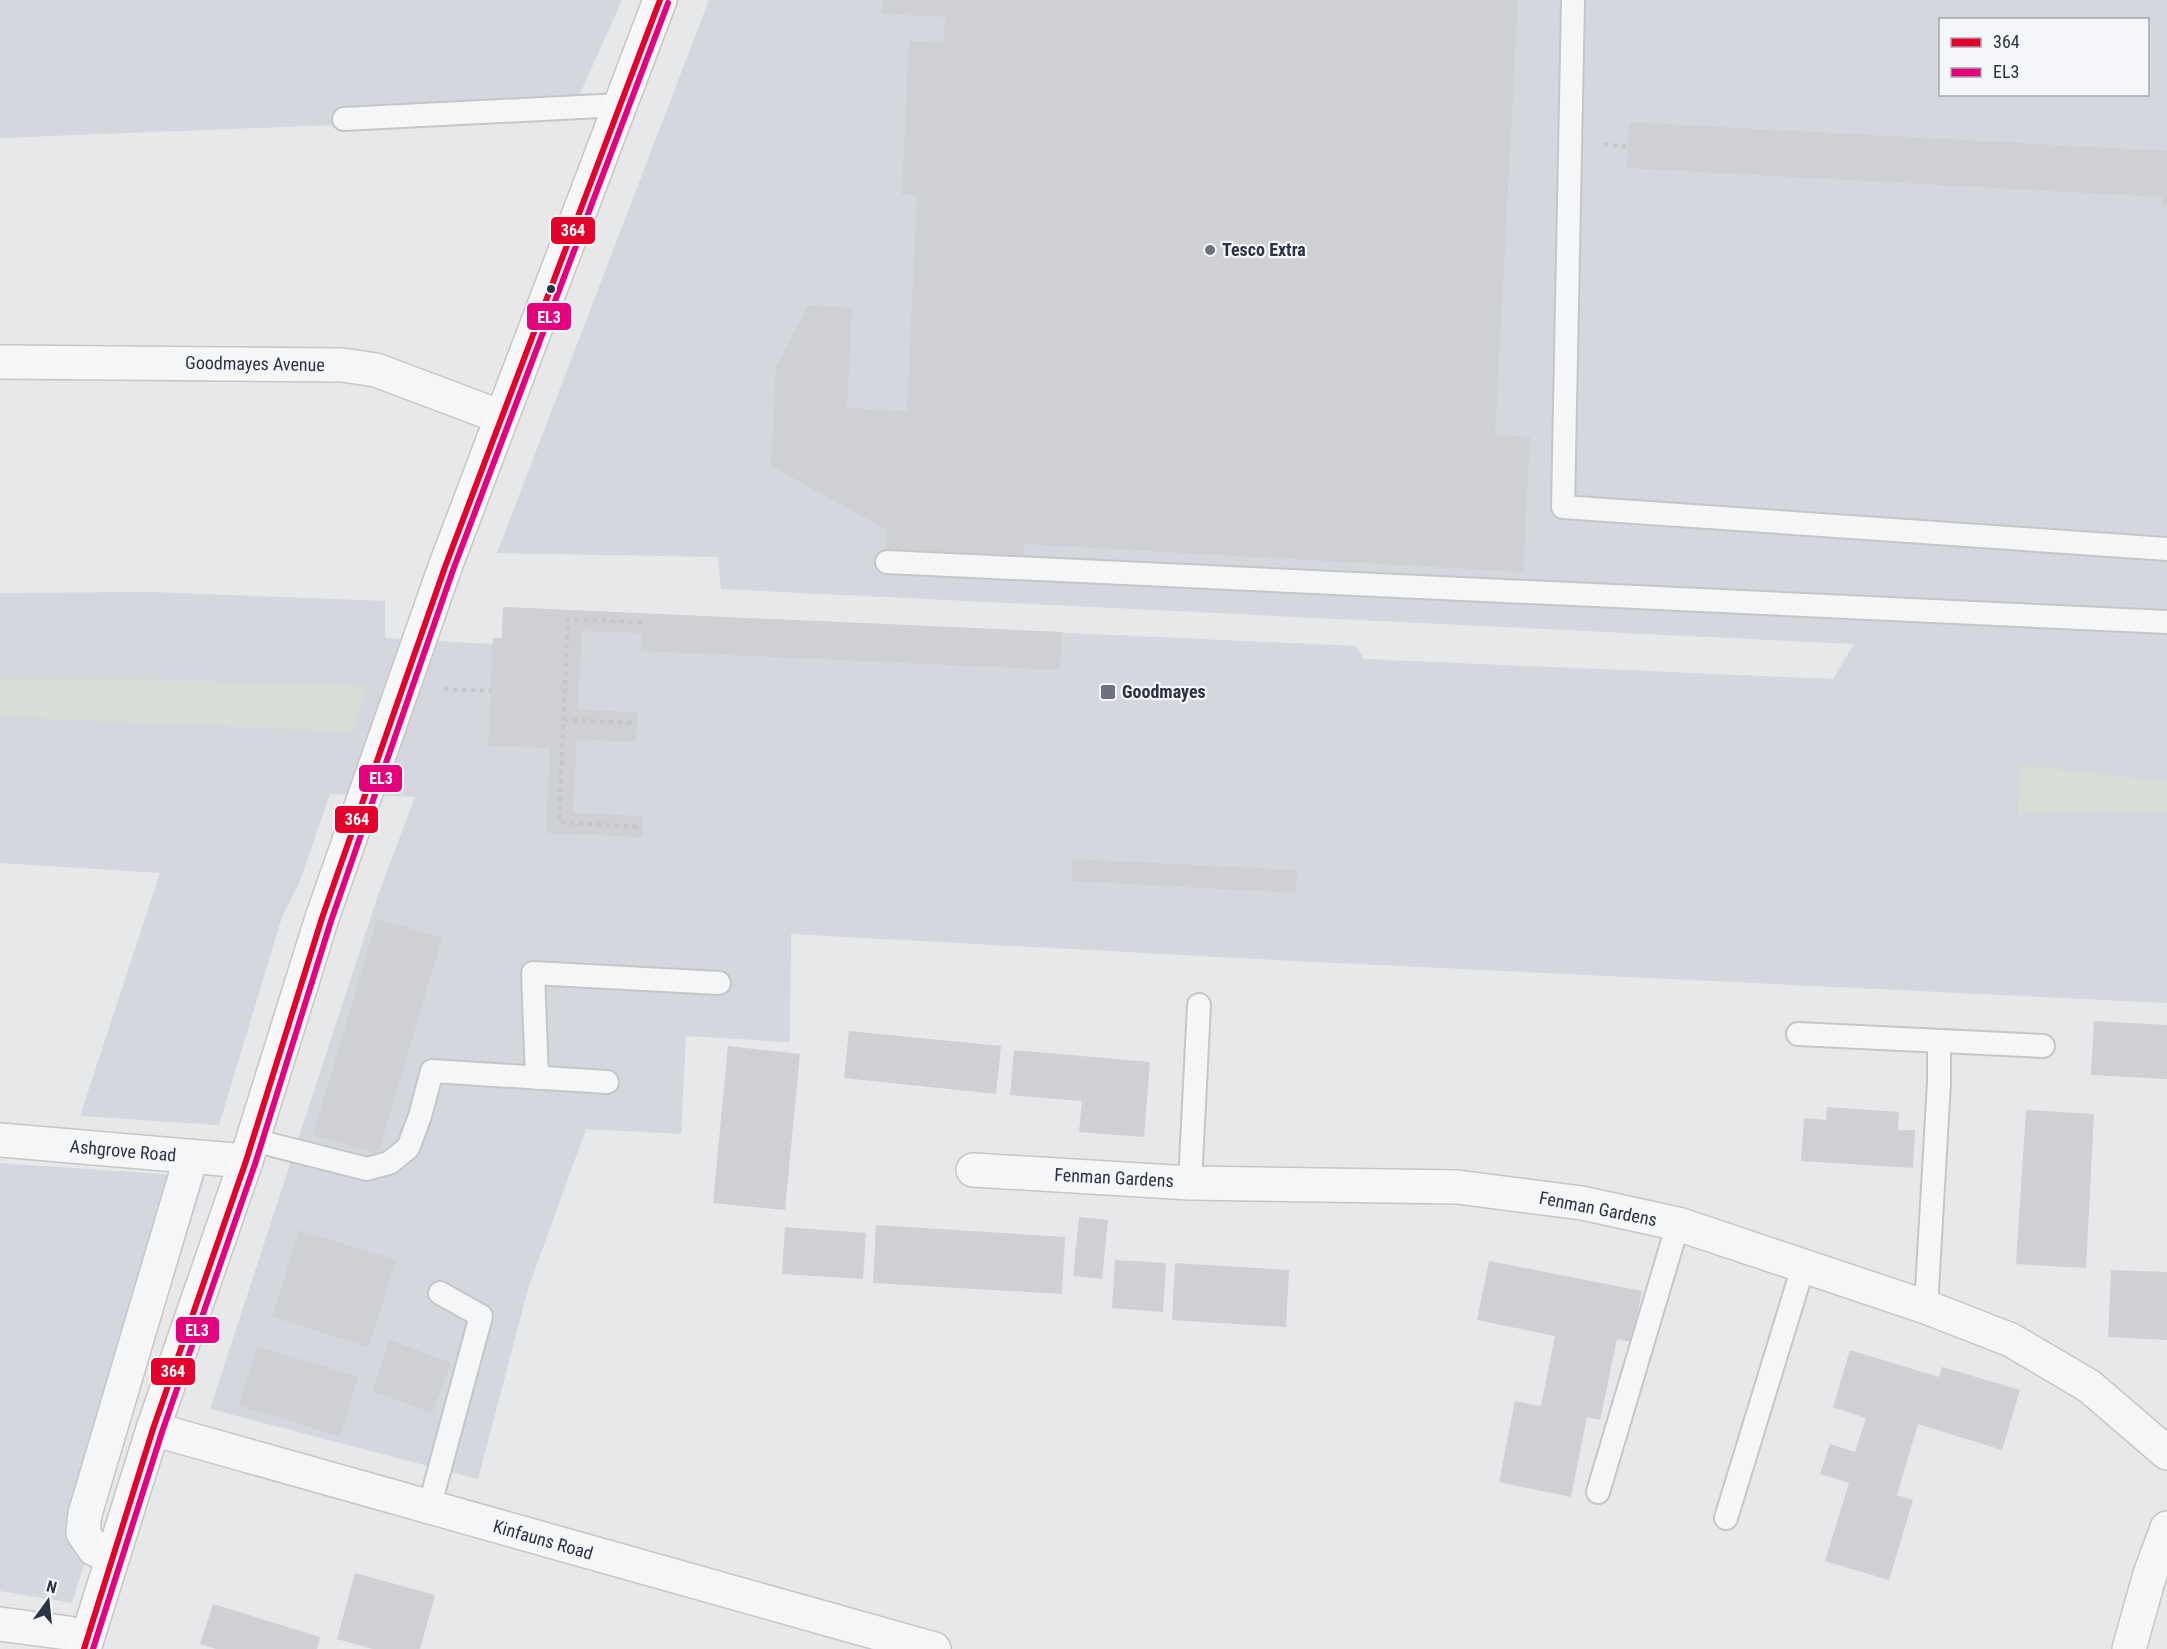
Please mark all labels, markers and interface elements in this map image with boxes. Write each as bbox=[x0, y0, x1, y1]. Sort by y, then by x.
legend bbox=[1939, 18, 2149, 96]
text: 364 bbox=[1993, 31, 2020, 52]
text: EL3 bbox=[1993, 61, 2019, 82]
line badge: 364 bbox=[550, 216, 596, 245]
text: 364 bbox=[561, 221, 585, 240]
place label: Tesco Extra bbox=[1222, 239, 1306, 260]
marker: Tesco Extra bbox=[1203, 243, 1217, 257]
unlabelled marker bbox=[545, 283, 557, 295]
line badge: EL3 bbox=[526, 302, 572, 331]
text: EL3 bbox=[537, 308, 561, 327]
street label: Goodmayes Avenue bbox=[185, 352, 325, 375]
place label: Goodmayes bbox=[1122, 681, 1206, 702]
marker: Goodmayes bbox=[1099, 683, 1117, 701]
line badge: EL3 bbox=[358, 764, 403, 793]
text: EL3 bbox=[369, 769, 393, 788]
line badge: 364 bbox=[334, 805, 379, 834]
text: 364 bbox=[345, 810, 369, 829]
street label: Ashgrove Road bbox=[69, 1135, 177, 1166]
street label: Fenman Gardens bbox=[1054, 1164, 1174, 1191]
street label: Fenman Gardens bbox=[1537, 1187, 1659, 1230]
line badge: EL3 bbox=[175, 1316, 220, 1344]
text: EL3 bbox=[185, 1321, 209, 1340]
line badge: 364 bbox=[150, 1357, 196, 1386]
text: 364 bbox=[161, 1362, 185, 1381]
street label: Kinfauns Road bbox=[491, 1515, 595, 1564]
north arrow bbox=[18, 1571, 78, 1631]
text: N bbox=[45, 1577, 59, 1597]

